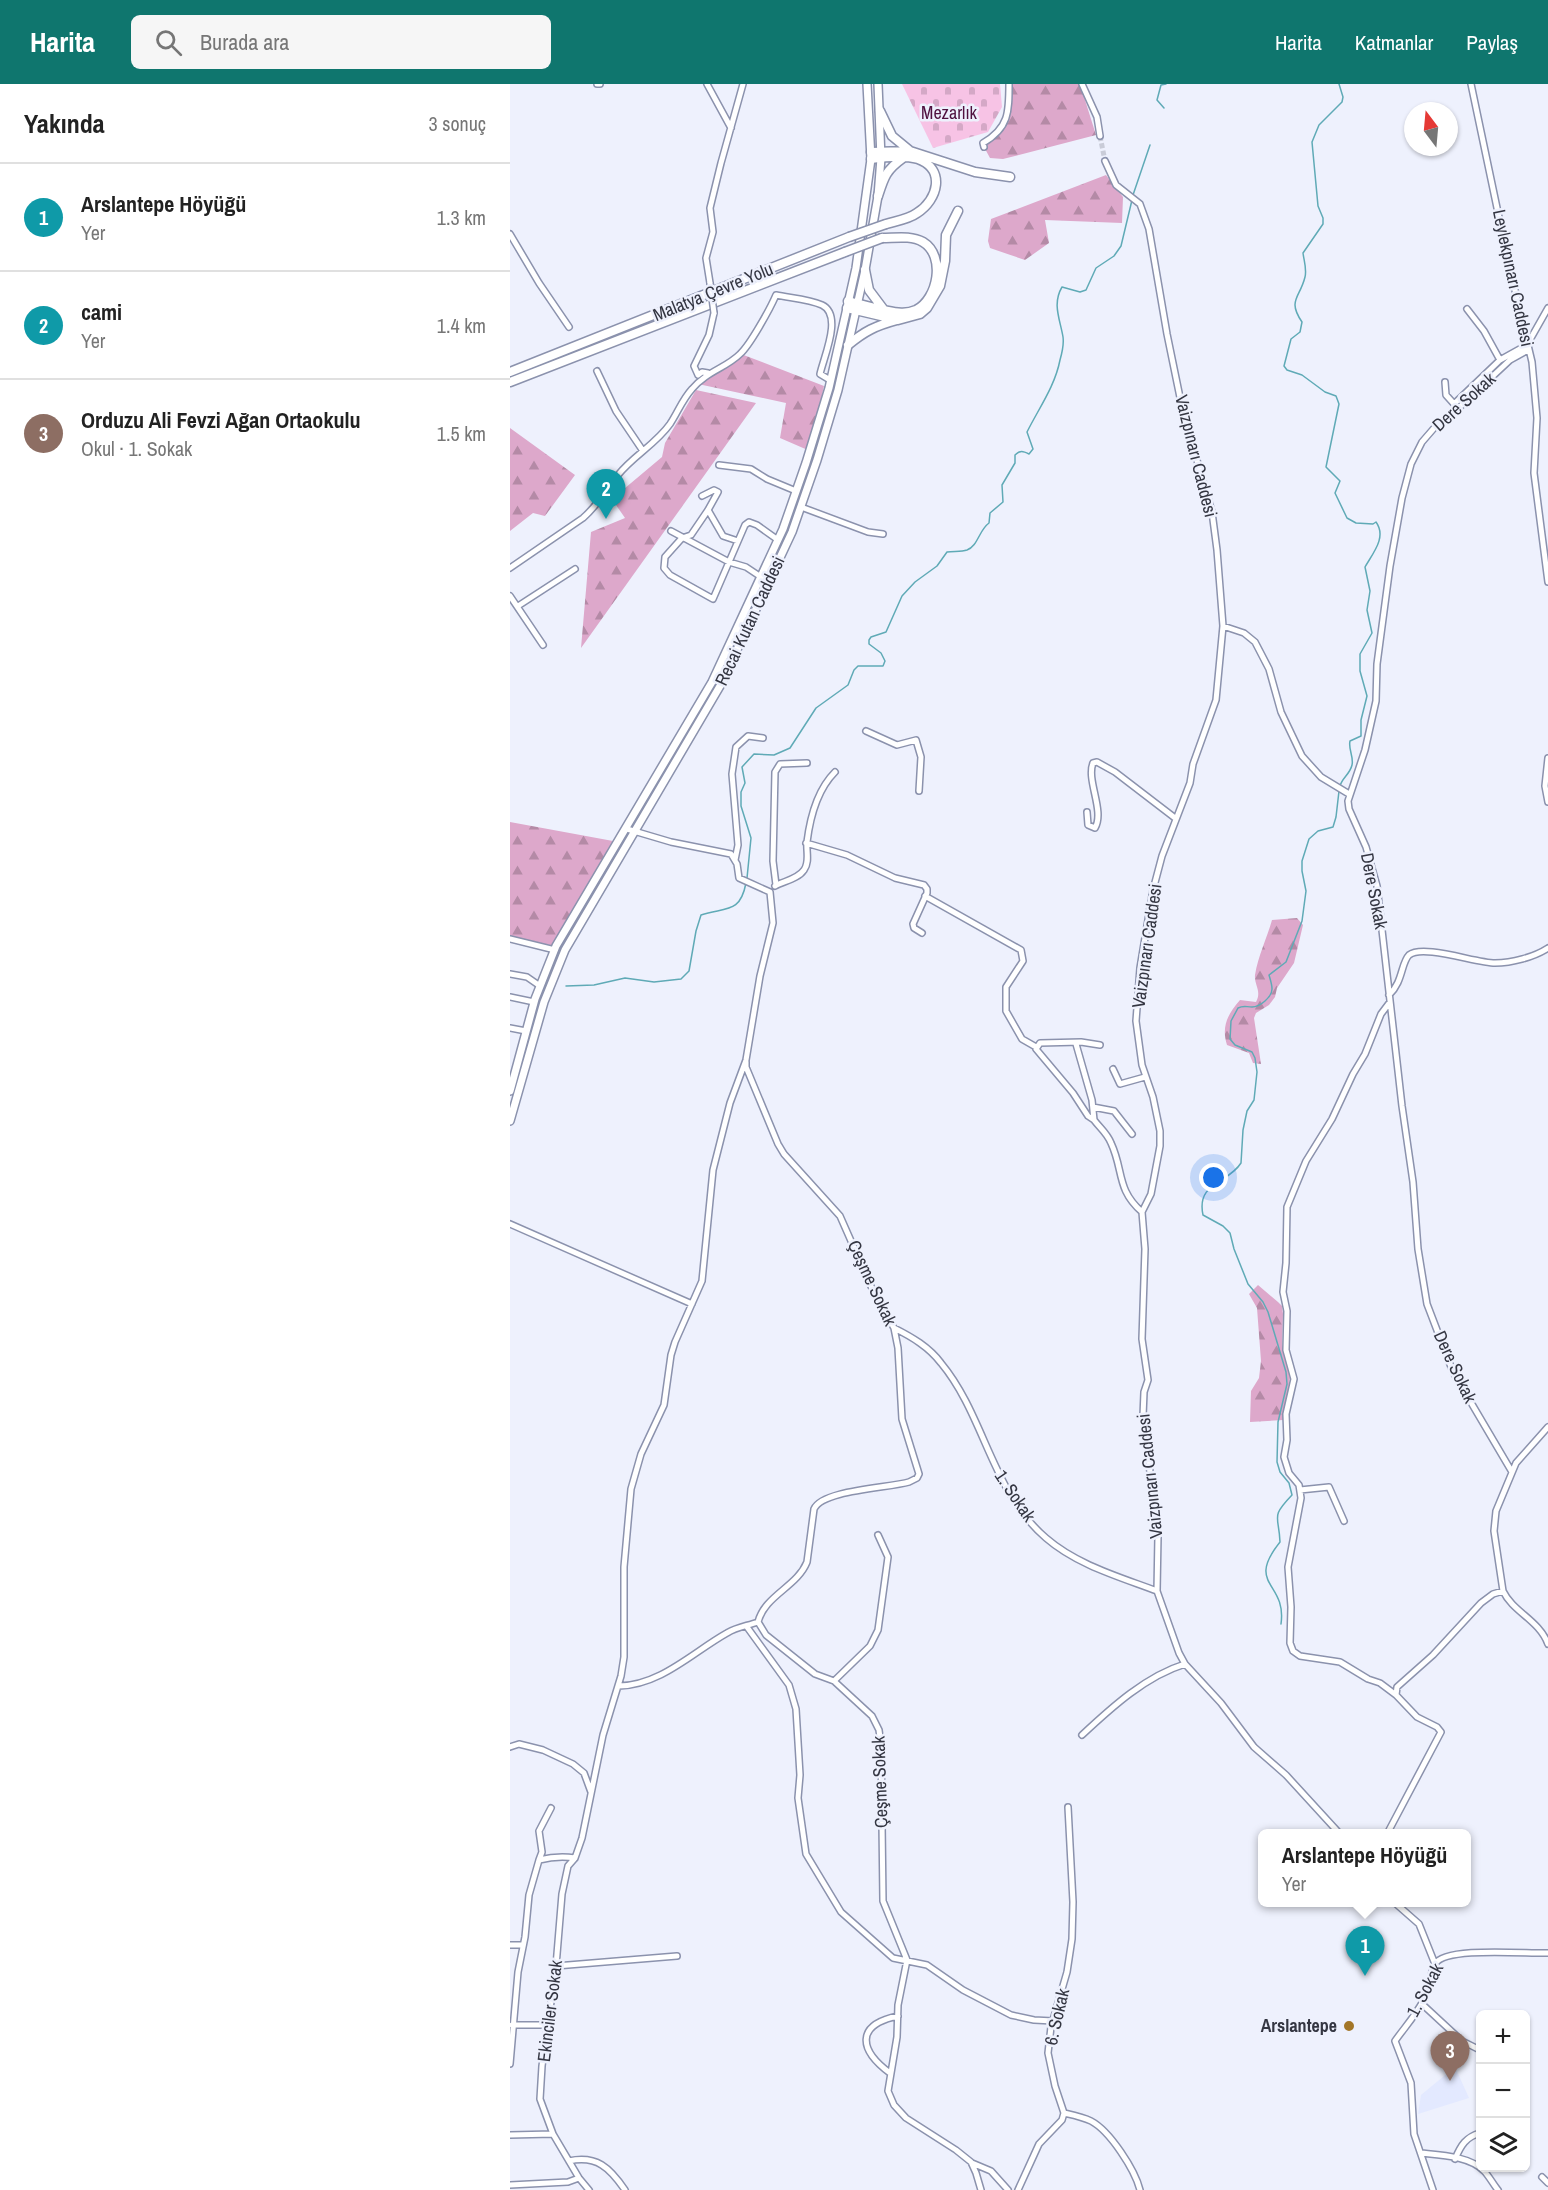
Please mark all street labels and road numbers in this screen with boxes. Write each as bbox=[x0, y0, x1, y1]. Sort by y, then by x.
street label: Leylekpınarı Caddesi bbox=[1487, 207, 1540, 349]
street label: Malatya Çevre Yolu bbox=[649, 256, 777, 327]
street label: Dere Sokak bbox=[1427, 366, 1501, 437]
street label: Vaizpınarı Caddesi bbox=[1169, 392, 1224, 520]
street label: Recai Kutan Caddesi bbox=[709, 552, 791, 690]
street label: Dere Sokak bbox=[1355, 851, 1394, 932]
street label: Vaizpınarı Caddesi bbox=[1125, 882, 1168, 1010]
street label: Çeşme Sokak bbox=[842, 1236, 903, 1330]
street label: Dere Sokak bbox=[1428, 1327, 1483, 1408]
street label: Vaizpınarı Caddesi bbox=[1131, 1412, 1168, 1540]
street label: 1. Sokak bbox=[989, 1465, 1042, 1527]
street label: Çeşme Sokak bbox=[865, 1735, 894, 1828]
street label: Ekinciler Sokak bbox=[531, 1958, 568, 2063]
street label: 1. Sokak bbox=[1400, 1958, 1449, 2021]
street label: 6. Sokak bbox=[1038, 1985, 1075, 2048]

